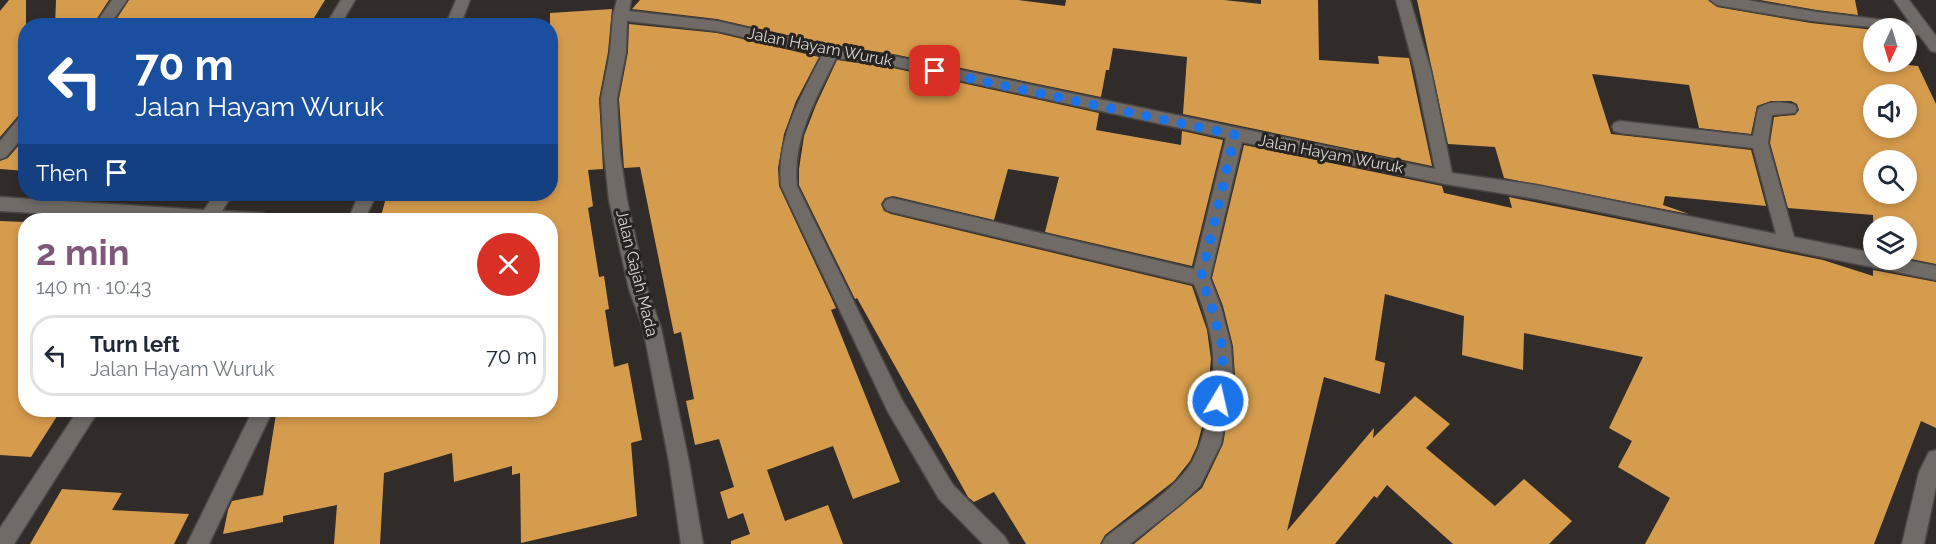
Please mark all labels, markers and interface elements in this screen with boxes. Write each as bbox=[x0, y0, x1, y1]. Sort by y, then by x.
north arrow bbox=[1863, 18, 1917, 72]
map controls bbox=[1863, 18, 1917, 270]
street label: Jalan Hayam Wuruk bbox=[746, 24, 895, 71]
text: 70 m bbox=[135, 41, 234, 90]
icon: left bbox=[36, 42, 114, 120]
pin bbox=[909, 45, 960, 96]
icon: arrive bbox=[918, 54, 951, 87]
button: sound bbox=[1863, 84, 1917, 138]
text: Jalan Hayam Wuruk bbox=[135, 91, 384, 122]
street label: Jalan Hayam Wuruk bbox=[1257, 131, 1406, 178]
button: search bbox=[1863, 150, 1917, 204]
icon: arrive bbox=[100, 156, 133, 189]
text: Then bbox=[36, 160, 88, 186]
street label: Jalan Gajah Mada bbox=[612, 208, 662, 338]
button: layers bbox=[1863, 216, 1917, 270]
text: 2 min bbox=[36, 231, 129, 273]
button: close bbox=[477, 233, 540, 296]
text: 140 m · 10:43 bbox=[36, 275, 151, 299]
text: Turn left bbox=[90, 331, 180, 357]
icon: left bbox=[39, 339, 72, 372]
text: 70 m bbox=[486, 343, 537, 369]
text: Jalan Hayam Wuruk bbox=[90, 357, 274, 381]
position arrow bbox=[1186, 369, 1250, 433]

